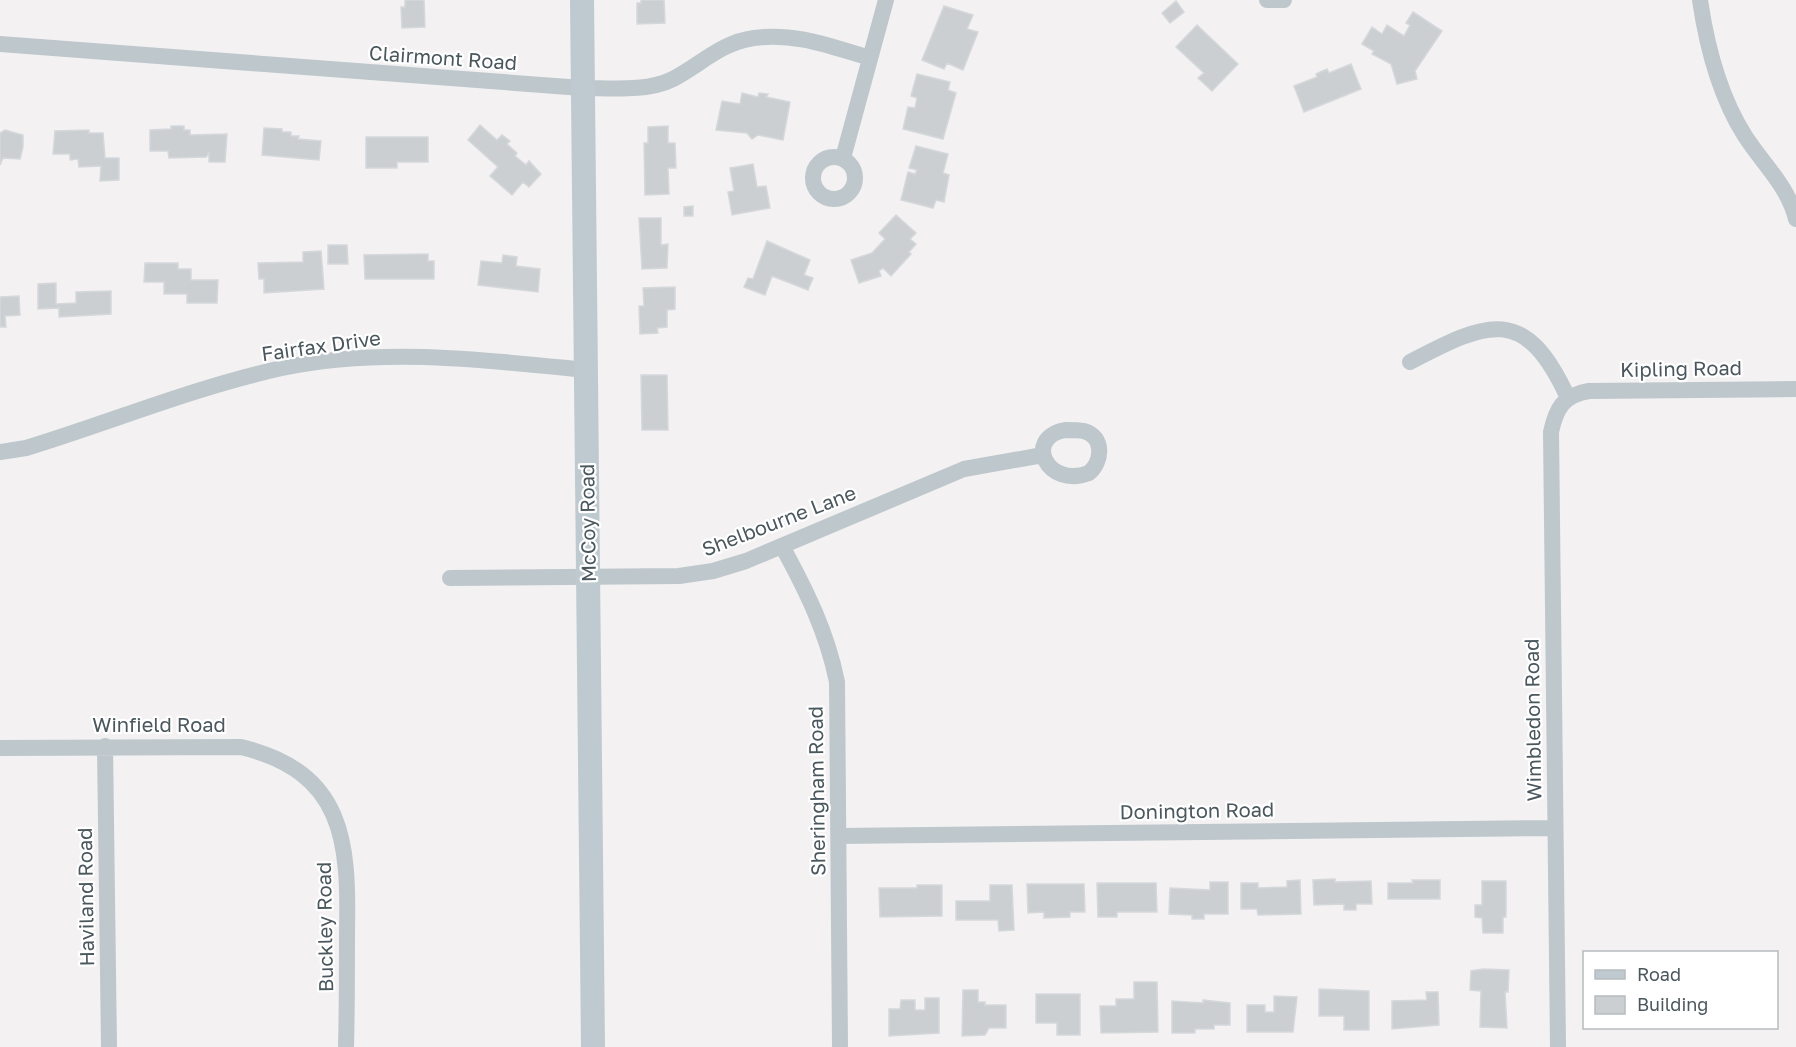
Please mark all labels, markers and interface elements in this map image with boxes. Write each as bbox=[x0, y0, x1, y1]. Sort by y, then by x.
street label: Clairmont Road bbox=[368, 40, 518, 74]
street label: Fairfax Drive bbox=[260, 325, 382, 365]
street label: Kipling Road bbox=[1620, 355, 1742, 381]
street label: McCoy Road bbox=[574, 464, 600, 582]
street label: Shelbourne Lane bbox=[698, 480, 859, 560]
street label: Wimbledon Road bbox=[1519, 638, 1545, 802]
street label: Sheringham Road bbox=[803, 706, 829, 876]
street label: Winfield Road bbox=[92, 712, 226, 736]
street label: Donington Road bbox=[1120, 797, 1274, 823]
street label: Haviland Road bbox=[72, 827, 98, 967]
street label: Buckley Road bbox=[311, 862, 337, 992]
legend bbox=[1583, 951, 1778, 1029]
text: Road bbox=[1637, 963, 1681, 985]
text: Building bbox=[1637, 993, 1708, 1015]

